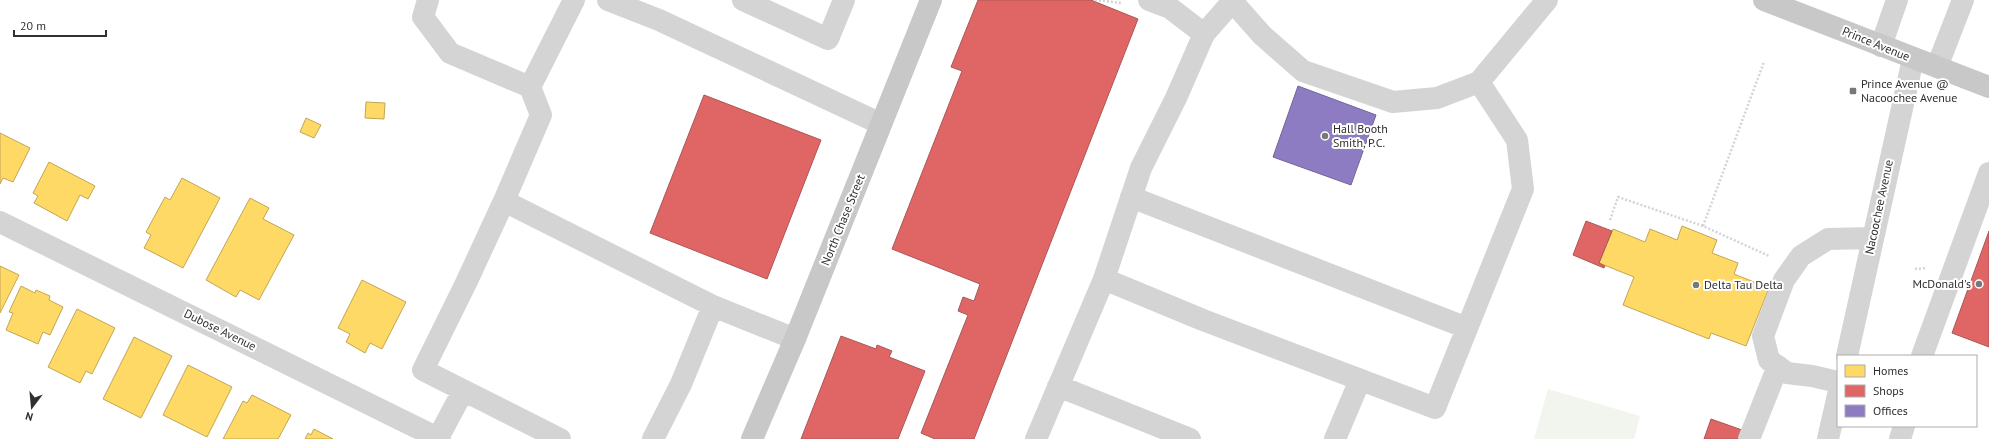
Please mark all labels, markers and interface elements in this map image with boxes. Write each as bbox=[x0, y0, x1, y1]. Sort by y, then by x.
scale bar bbox=[14, 12, 106, 38]
text: 20 m bbox=[20, 18, 46, 33]
street label: Prince Avenue bbox=[1840, 23, 1912, 64]
place label: Prince Avenue @ Nacoochee Avenue bbox=[1861, 76, 1957, 105]
marker: Prince Avenue @ Nacoochee Avenue bbox=[1848, 86, 1858, 96]
place label: Hall Booth Smith, P.C. bbox=[1333, 121, 1388, 150]
marker: Hall Booth Smith, P.C. bbox=[1320, 131, 1330, 141]
street label: Nacoochee Avenue bbox=[1861, 158, 1896, 256]
street label: North Chase Street bbox=[817, 172, 868, 268]
place label: McDonald's bbox=[1912, 276, 1971, 291]
place label: Delta Tau Delta bbox=[1704, 277, 1783, 292]
marker: McDonald's bbox=[1974, 279, 1984, 289]
marker: Delta Tau Delta bbox=[1691, 280, 1701, 290]
street label: Dubose Avenue bbox=[182, 306, 259, 354]
legend bbox=[1837, 355, 1977, 427]
text: Homes bbox=[1873, 363, 1908, 378]
text: Shops bbox=[1873, 383, 1904, 398]
north arrow bbox=[12, 387, 52, 427]
text: Offices bbox=[1873, 403, 1908, 418]
text: N bbox=[24, 409, 35, 424]

